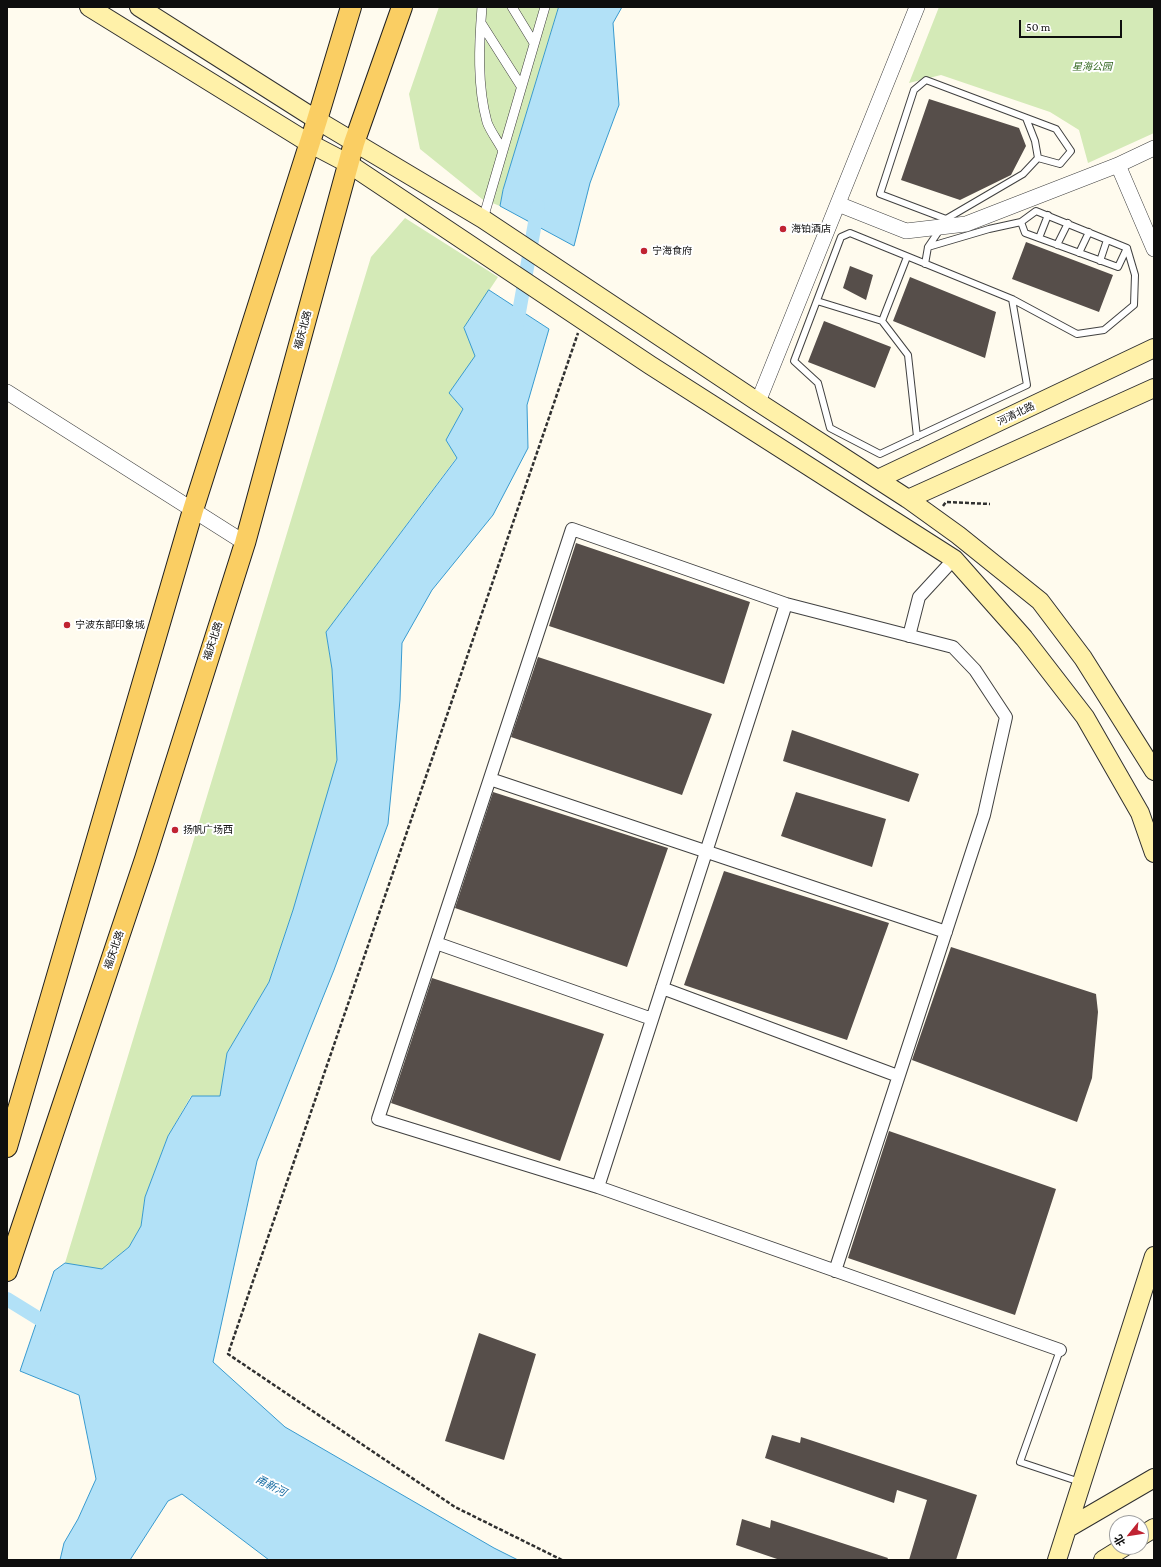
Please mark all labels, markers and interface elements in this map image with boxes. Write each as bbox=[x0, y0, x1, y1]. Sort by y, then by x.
scale bar bbox=[1021, 12, 1124, 38]
text: 50 m bbox=[1026, 20, 1050, 34]
park label: 星海公园 bbox=[1072, 61, 1112, 73]
place label: 海铂酒店 bbox=[791, 223, 831, 235]
marker: 海铂酒店 bbox=[778, 224, 788, 234]
place label: 宁海食府 bbox=[652, 245, 692, 257]
marker: 宁海食府 bbox=[639, 246, 649, 256]
street label: 福庆北路 bbox=[292, 309, 314, 351]
street label: 河清北路 bbox=[995, 400, 1037, 428]
place label: 宁波东部印象城 bbox=[75, 619, 145, 631]
marker: 宁波东部印象城 bbox=[62, 620, 72, 630]
street label: 福庆北路 bbox=[201, 620, 225, 662]
place label: 扬帆广场西 bbox=[183, 824, 233, 836]
marker: 扬帆广场西 bbox=[170, 825, 180, 835]
street label: 福庆北路 bbox=[102, 929, 126, 971]
water label: 甬新河 bbox=[253, 1473, 289, 1499]
north arrow bbox=[1109, 1515, 1149, 1555]
text: 北 bbox=[1112, 1533, 1127, 1548]

